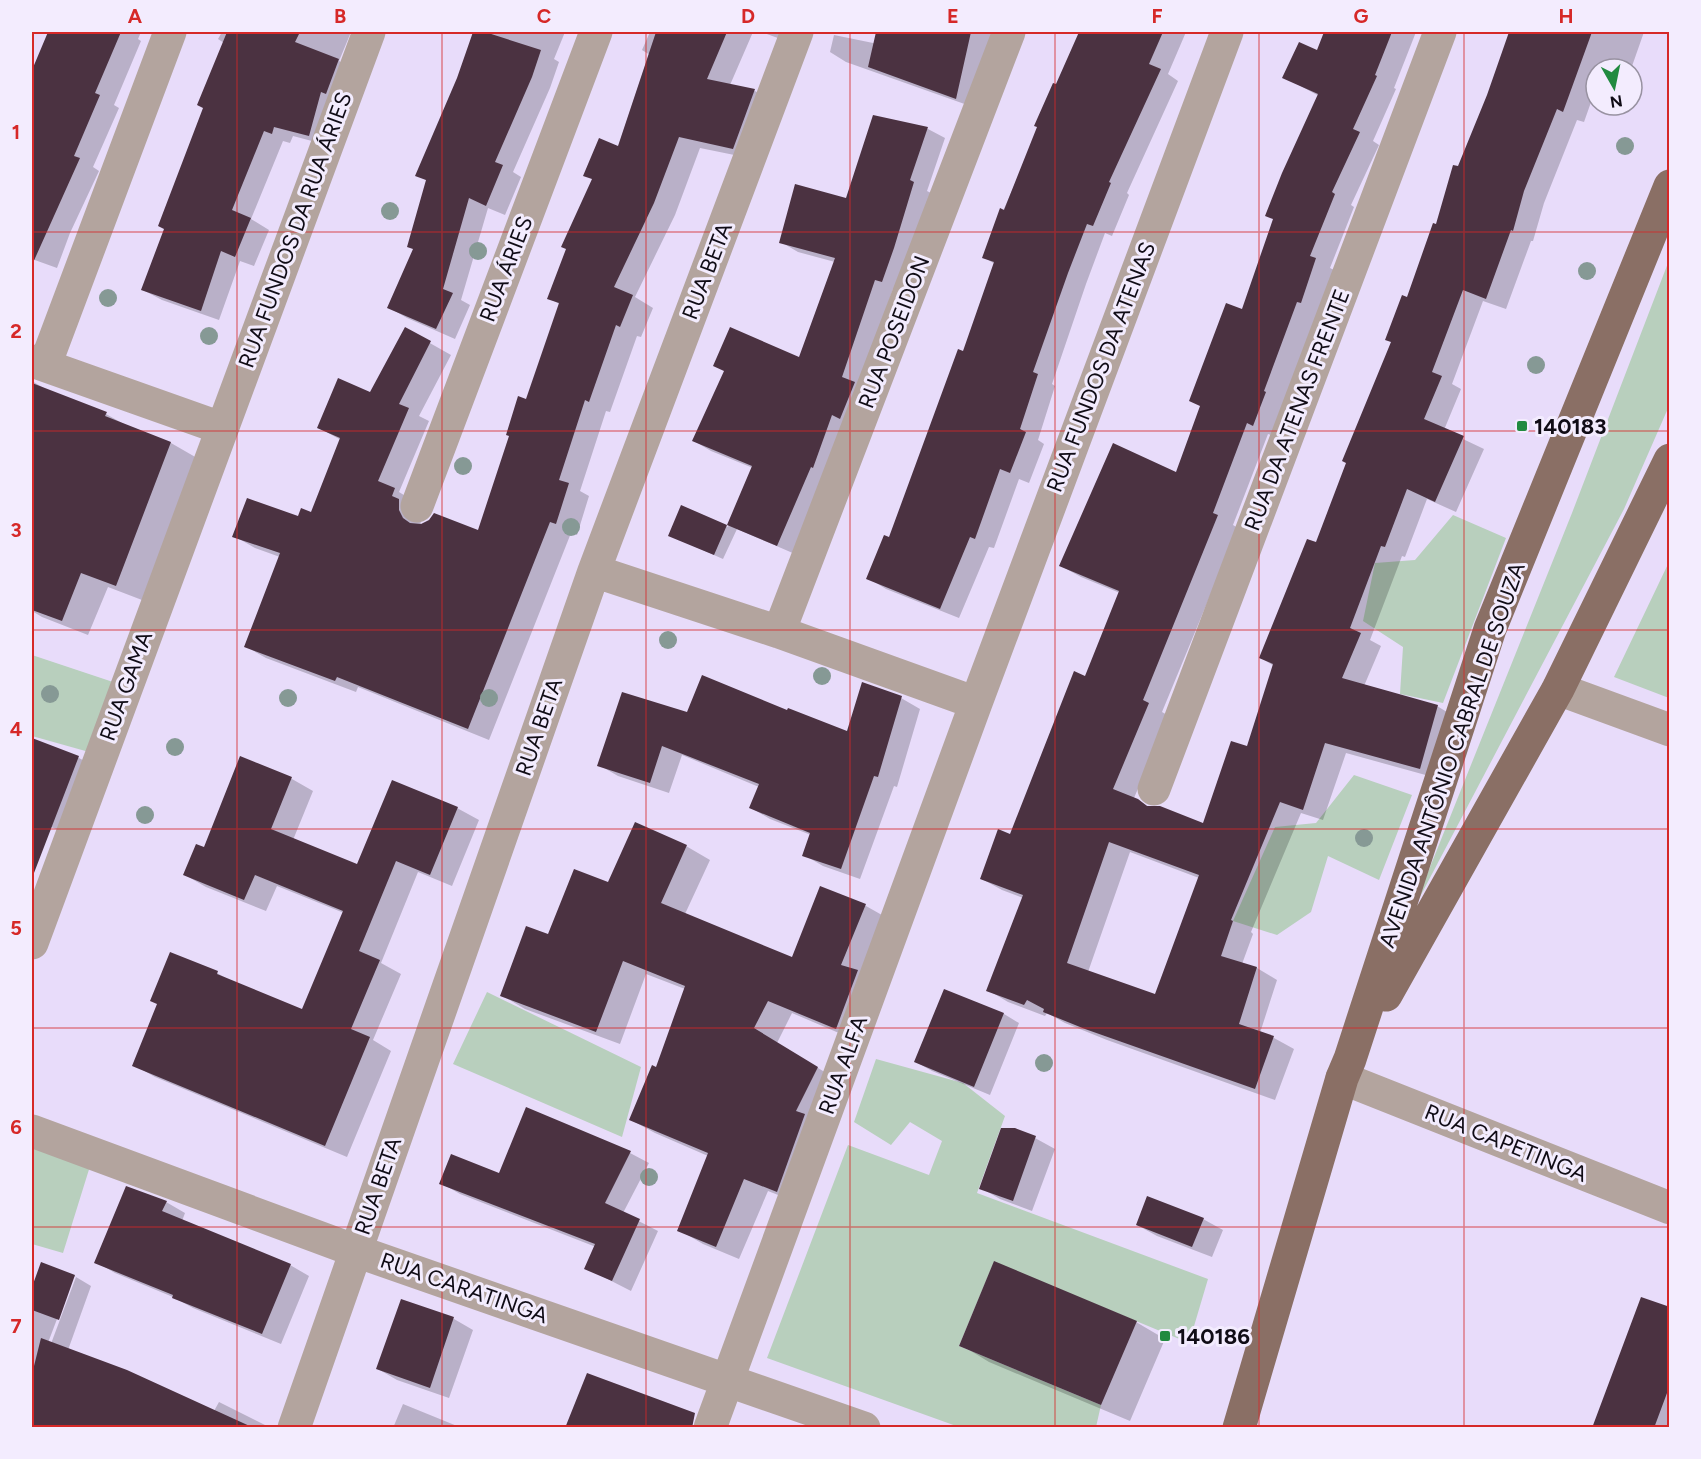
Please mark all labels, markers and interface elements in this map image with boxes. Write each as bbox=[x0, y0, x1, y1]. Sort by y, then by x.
text: A bbox=[128, 4, 143, 28]
text: B bbox=[334, 4, 346, 28]
text: C bbox=[537, 4, 551, 28]
text: D bbox=[741, 4, 755, 28]
text: E bbox=[947, 4, 959, 28]
text: F bbox=[1151, 4, 1163, 28]
text: G bbox=[1354, 4, 1369, 28]
text: H bbox=[1559, 4, 1574, 28]
north arrow bbox=[1584, 57, 1644, 117]
street label: RUA FUNDOS DA RUA ÁRIES bbox=[232, 88, 358, 372]
text: N bbox=[1609, 91, 1624, 112]
text: 1 bbox=[12, 120, 20, 144]
street label: RUA ÁRIES bbox=[474, 212, 538, 326]
street label: RUA BETA bbox=[676, 219, 738, 323]
street label: RUA FUNDOS DA ATENAS bbox=[1041, 238, 1161, 496]
street label: RUA POSEIDON bbox=[853, 252, 935, 412]
street label: RUA DA ATENAS FRENTE bbox=[1238, 285, 1356, 535]
text: 2 bbox=[10, 319, 22, 343]
place label: 140183 bbox=[1534, 413, 1606, 440]
marker: 140183 bbox=[1515, 419, 1529, 433]
text: 3 bbox=[10, 518, 22, 542]
street label: AVENIDA ANTÔNIO CABRAL DE SOUZA bbox=[1373, 559, 1531, 951]
street label: RUA GAMA bbox=[94, 627, 158, 744]
street label: RUA BETA bbox=[510, 674, 568, 779]
text: 4 bbox=[10, 717, 23, 741]
text: 5 bbox=[10, 916, 22, 940]
street label: RUA ALFA bbox=[813, 1012, 873, 1118]
street label: RUA CAPETINGA bbox=[1421, 1098, 1591, 1188]
text: 6 bbox=[10, 1115, 22, 1139]
street label: RUA BETA bbox=[349, 1133, 407, 1238]
street label: RUA CARATINGA bbox=[377, 1247, 551, 1329]
text: 7 bbox=[10, 1314, 22, 1338]
place label: 140186 bbox=[1177, 1323, 1250, 1350]
marker: 140186 bbox=[1158, 1329, 1172, 1343]

